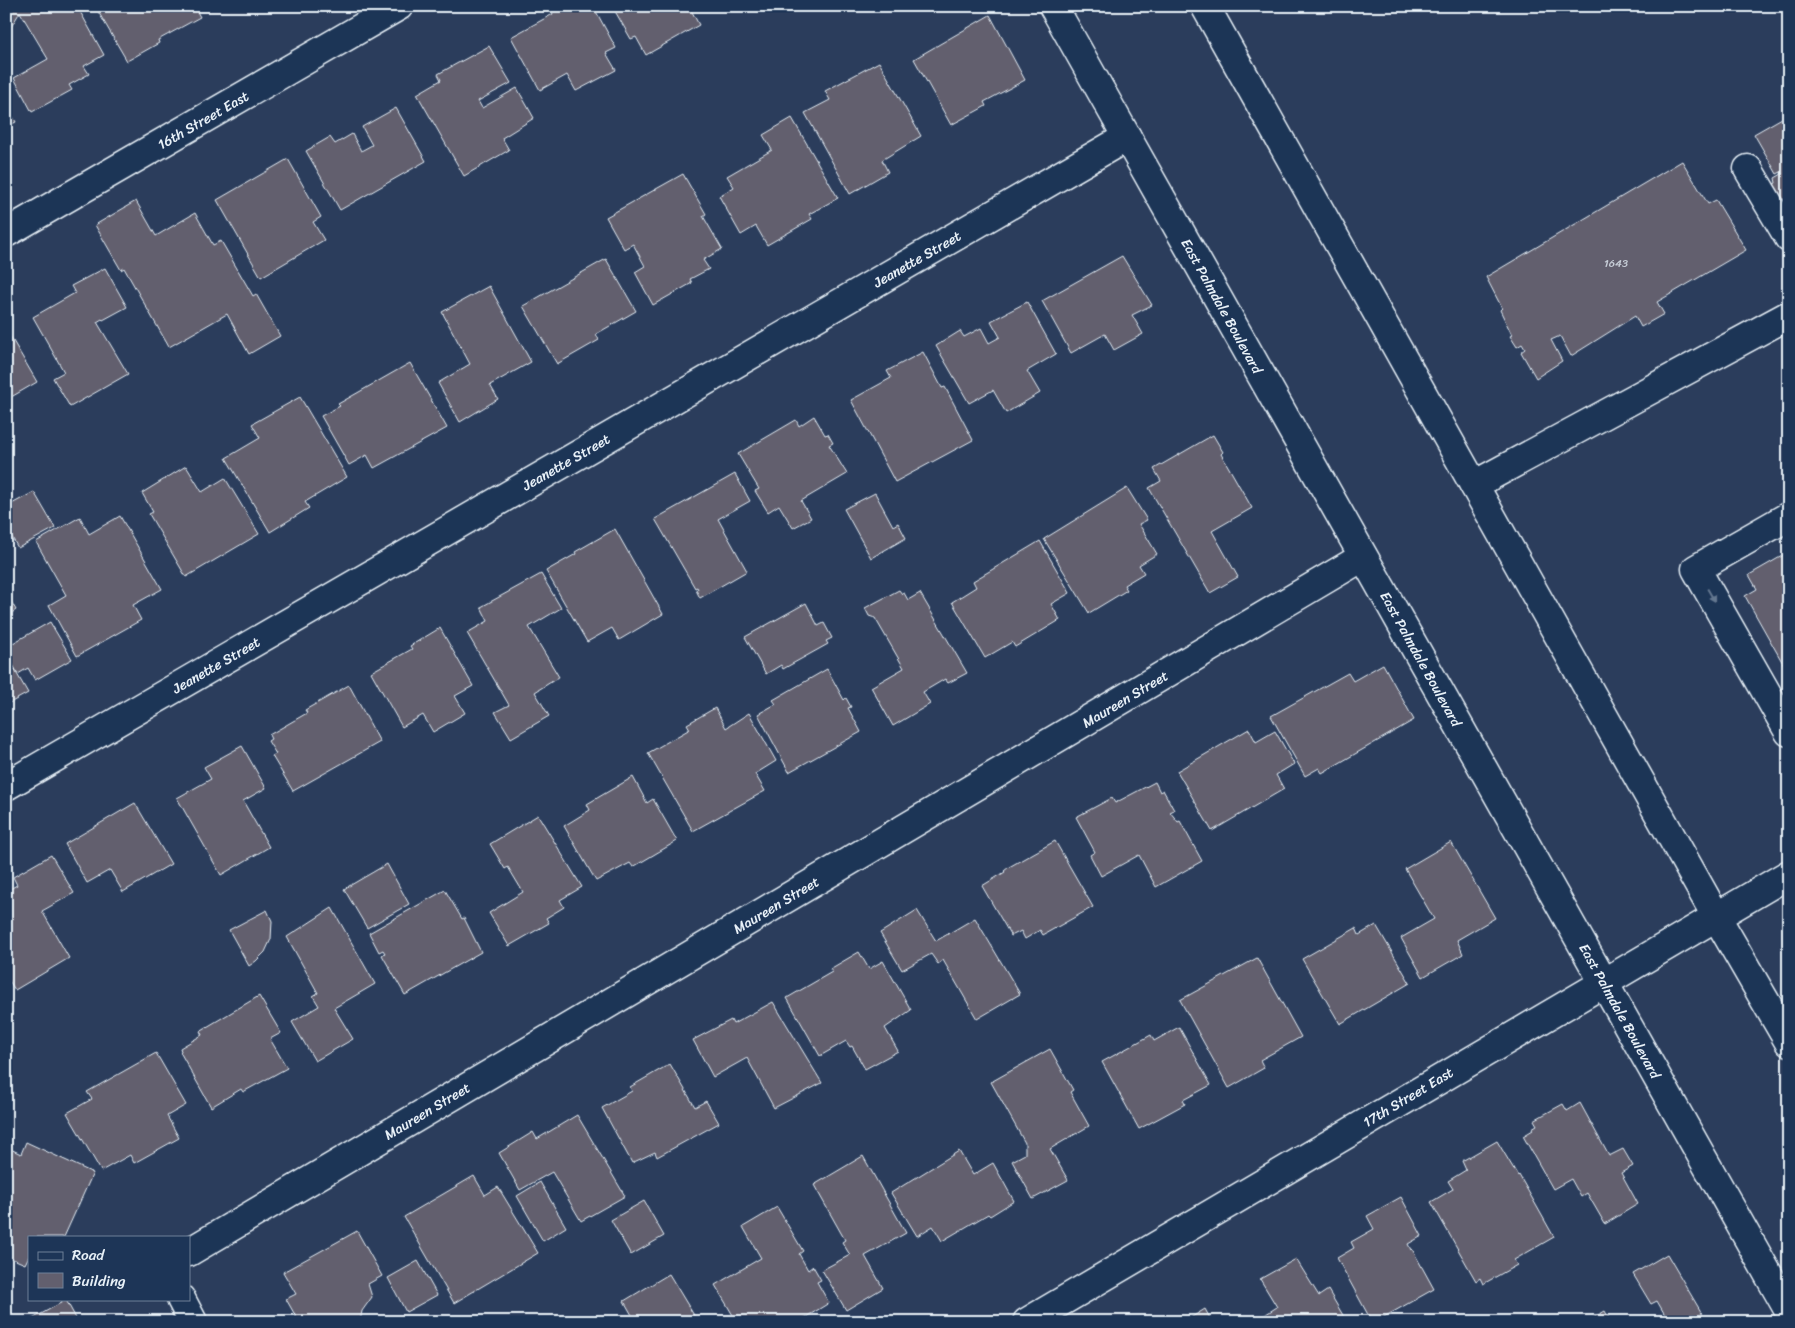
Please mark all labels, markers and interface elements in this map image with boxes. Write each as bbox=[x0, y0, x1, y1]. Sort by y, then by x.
street label: 16th Street East bbox=[153, 84, 254, 157]
street label: Jeanette Street bbox=[868, 224, 966, 295]
street label: East Palmdale Boulevard bbox=[1174, 234, 1270, 380]
house number: 1643 bbox=[1604, 254, 1628, 273]
street label: Jeanette Street bbox=[517, 427, 615, 498]
street label: East Palmdale Boulevard bbox=[1373, 587, 1469, 733]
one-way arrow bbox=[1707, 588, 1715, 602]
street label: Jeanette Street bbox=[167, 630, 265, 701]
street label: Maureen Street bbox=[1077, 664, 1173, 735]
street label: Maureen Street bbox=[728, 870, 824, 941]
street label: East Palmdale Boulevard bbox=[1572, 939, 1668, 1085]
street label: 17th Street East bbox=[1358, 1060, 1458, 1134]
street label: Maureen Street bbox=[379, 1076, 475, 1147]
legend bbox=[28, 1236, 190, 1300]
text: Road bbox=[72, 1242, 105, 1268]
text: Building bbox=[72, 1268, 126, 1294]

